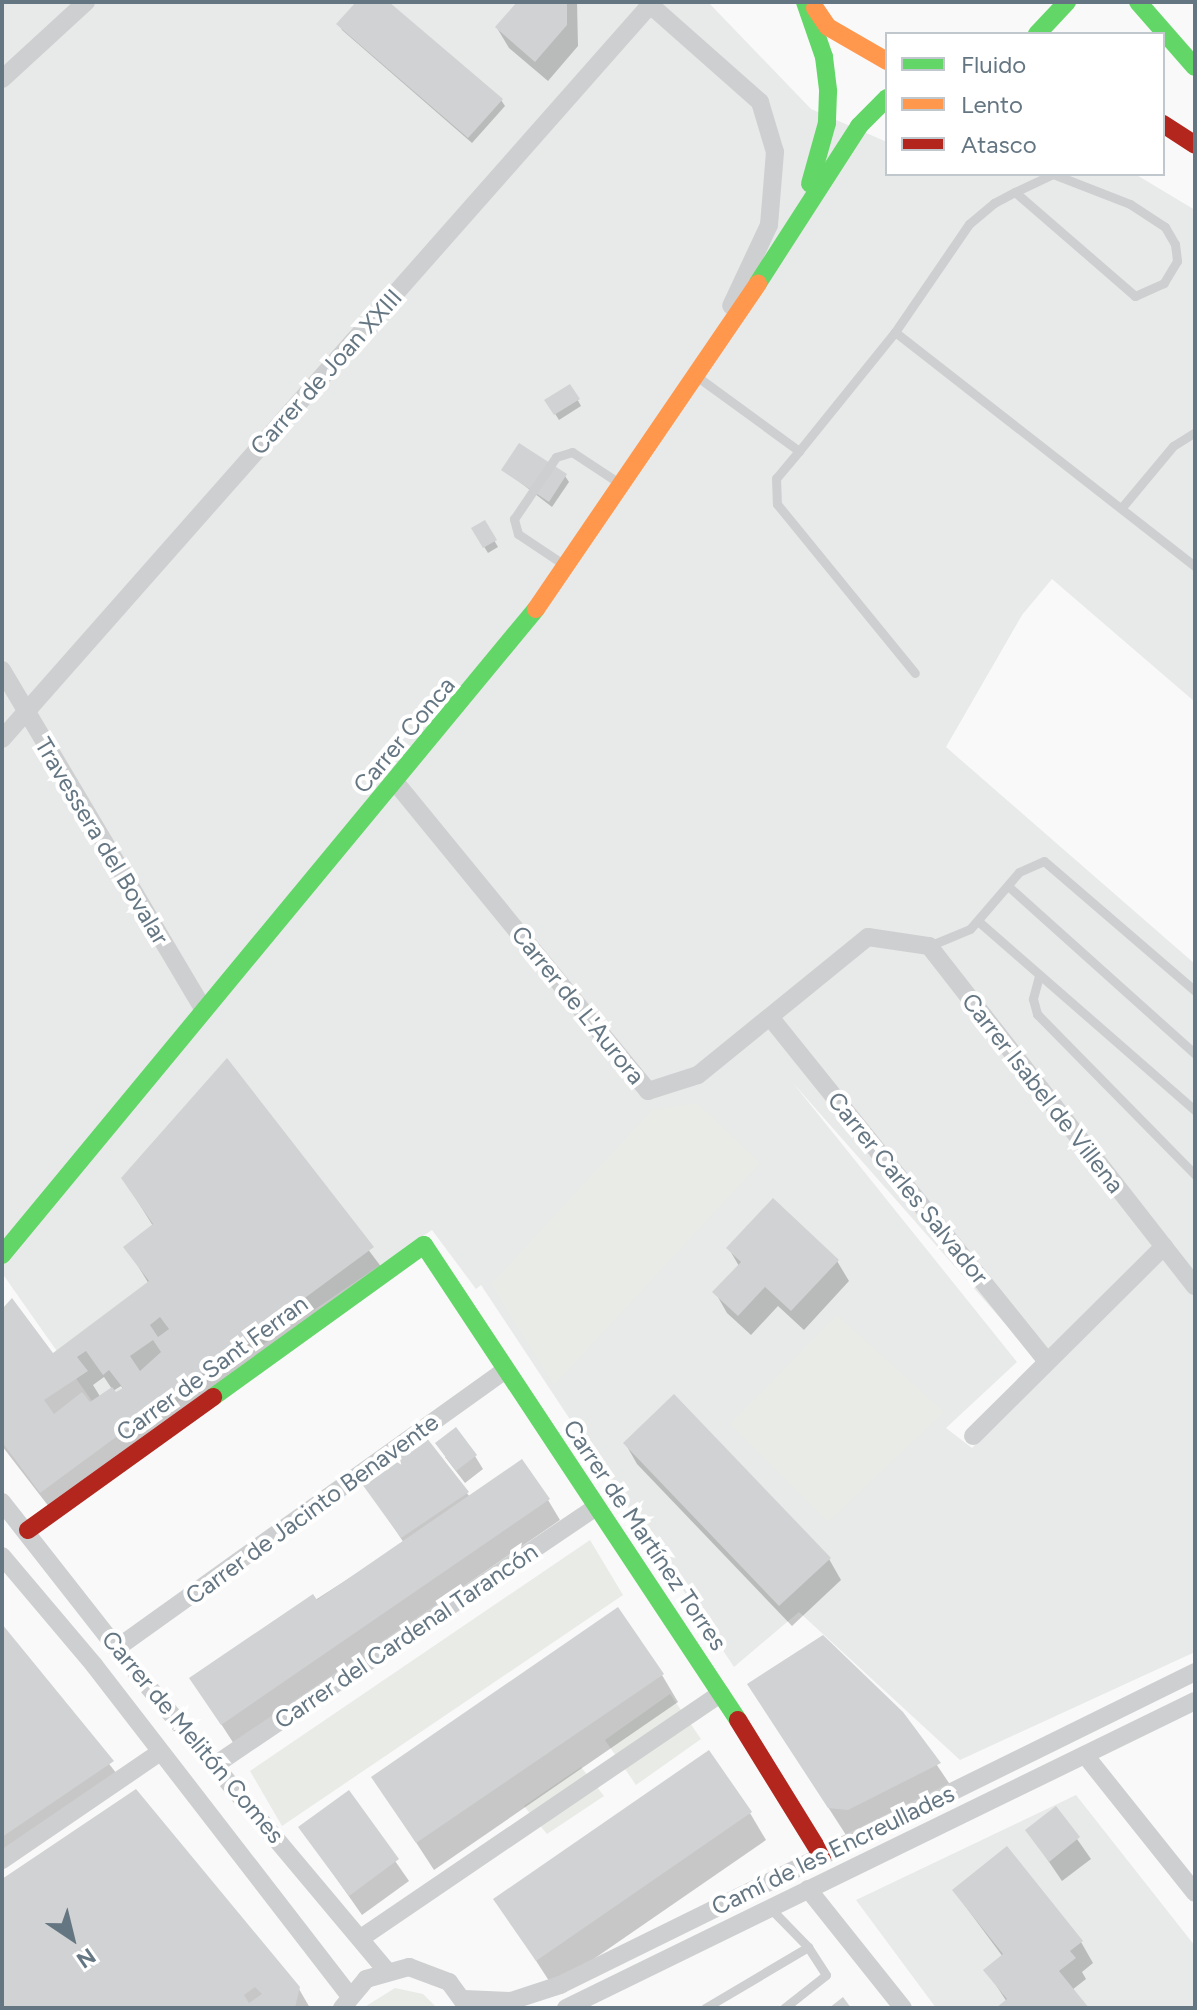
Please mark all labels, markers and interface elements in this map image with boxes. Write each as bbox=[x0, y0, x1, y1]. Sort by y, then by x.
legend bbox=[885, 32, 1165, 176]
text: Fluido bbox=[961, 50, 1026, 79]
text: Lento bbox=[961, 90, 1023, 119]
text: Atasco bbox=[961, 130, 1037, 159]
street label: Carrer de Joan XXIII bbox=[244, 283, 408, 461]
street label: Carrer Conca bbox=[347, 671, 461, 799]
street label: Travessera del Bovalar bbox=[29, 732, 175, 950]
street label: Carrer de L'Aurora bbox=[505, 920, 651, 1090]
street label: Carrer Isabel de Villena bbox=[956, 987, 1130, 1199]
street label: Carrer Carles Salvador bbox=[822, 1086, 994, 1290]
street label: Carrer de Sant Ferran bbox=[111, 1289, 313, 1447]
street label: Carrer de Jacinto Benavente bbox=[180, 1408, 444, 1610]
street label: Carrer de Martínez Torres bbox=[557, 1414, 733, 1656]
street label: Carrer del Cardenal Tarancón bbox=[269, 1537, 543, 1735]
street label: Carrer de Melitón Comes bbox=[96, 1625, 290, 1849]
street label: Camí de les Encreullades bbox=[707, 1779, 959, 1921]
north arrow bbox=[32, 1898, 112, 1978]
text: N bbox=[71, 1942, 101, 1974]

